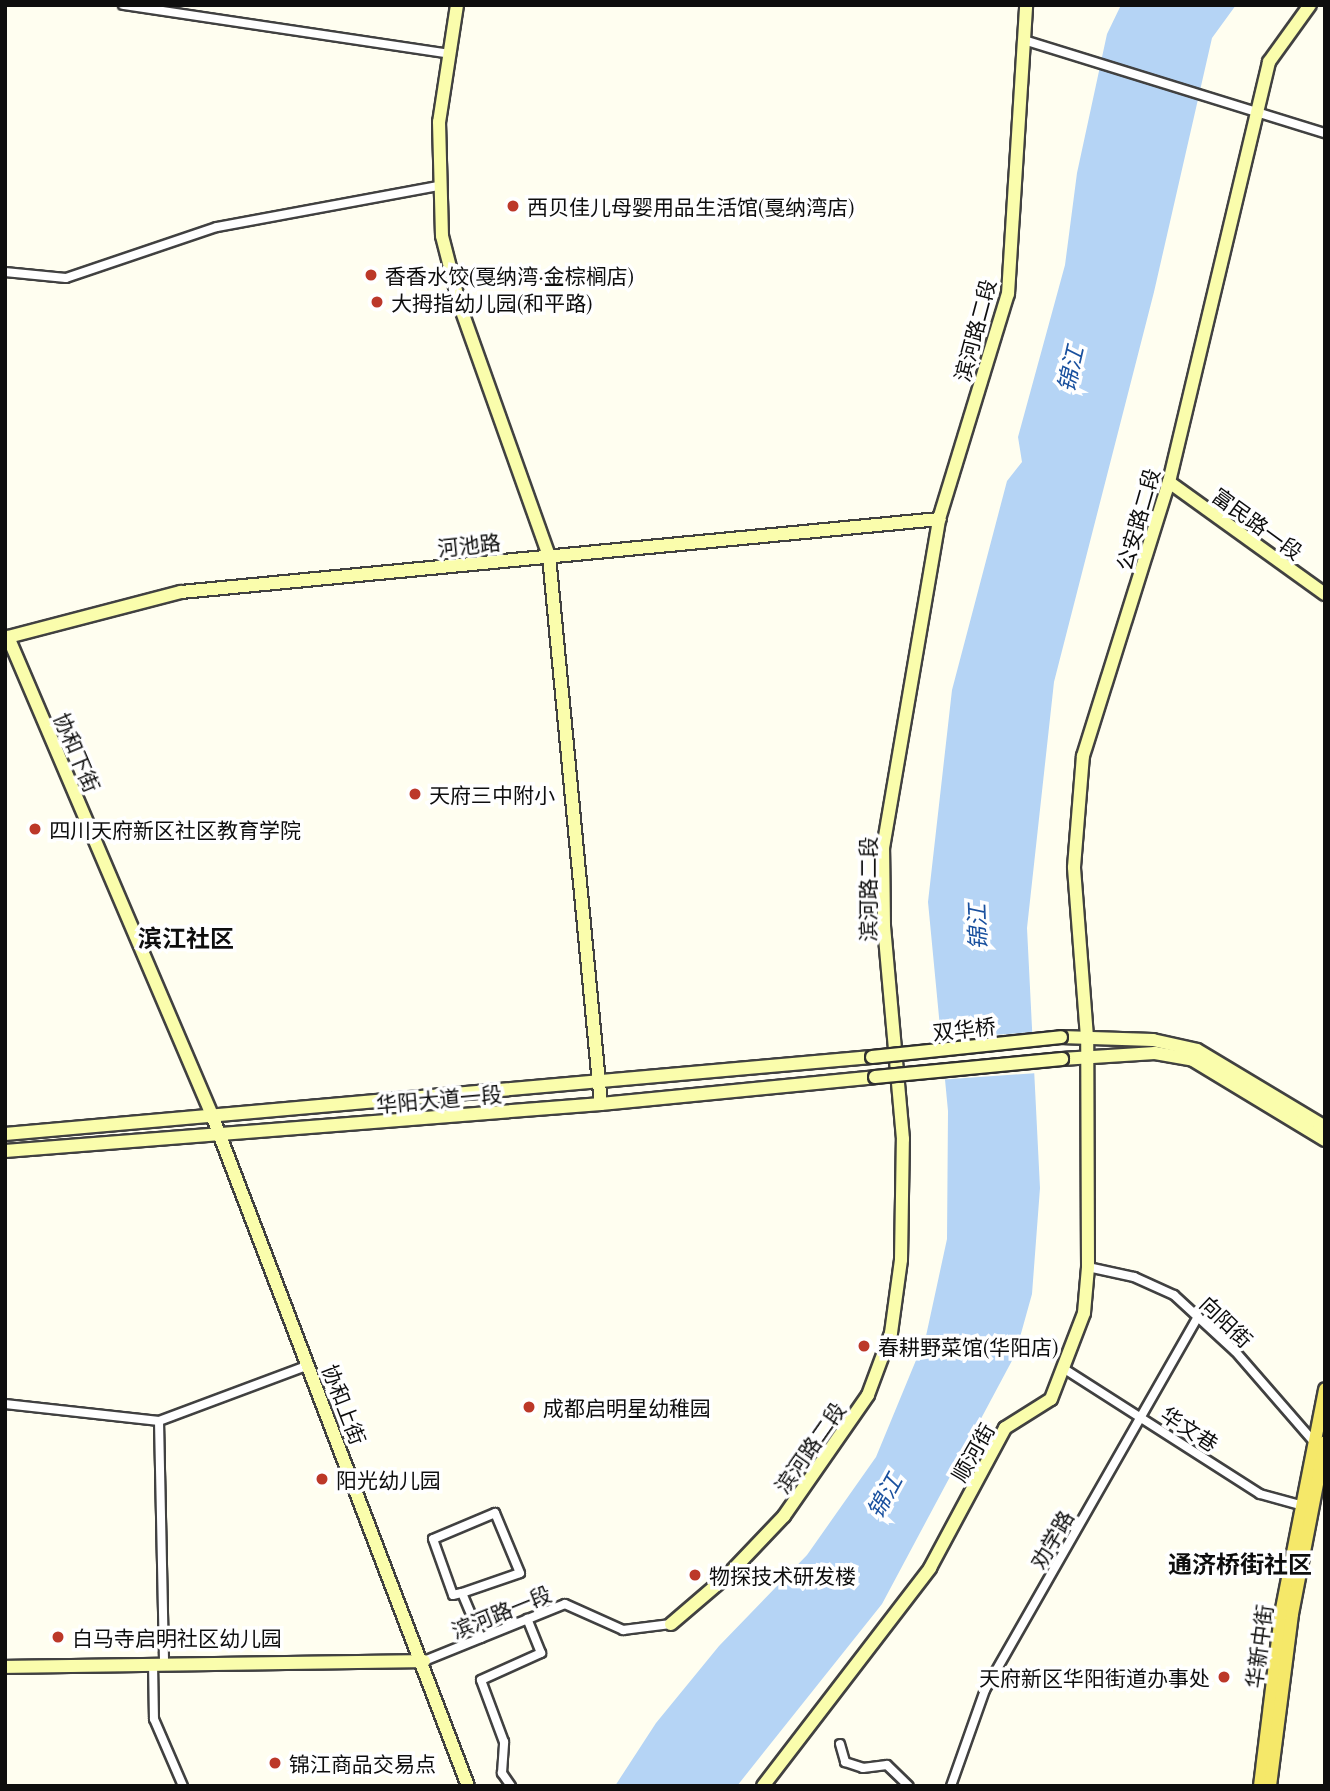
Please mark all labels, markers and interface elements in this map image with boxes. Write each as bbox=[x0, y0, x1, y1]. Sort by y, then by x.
place label: 西贝佳儿母婴用品生活馆(戛纳湾店) bbox=[527, 193, 854, 219]
marker: 西贝佳儿母婴用品生活馆(戛纳湾店) bbox=[505, 198, 521, 214]
place label: 香香水饺(戛纳湾·金棕榈店) bbox=[385, 262, 634, 288]
marker: 香香水饺(戛纳湾·金棕榈店) bbox=[363, 267, 379, 283]
street label: 滨河路二段 bbox=[948, 276, 1000, 384]
place label: 大拇指幼儿园(和平路) bbox=[391, 289, 592, 315]
marker: 大拇指幼儿园(和平路) bbox=[369, 294, 385, 310]
water label: 锦江 bbox=[1051, 343, 1089, 395]
street label: 公安路二段 bbox=[1110, 465, 1164, 573]
street label: 富民路一段 bbox=[1208, 482, 1308, 564]
street label: 河池路 bbox=[436, 528, 502, 560]
street label: 协和下街 bbox=[50, 708, 106, 796]
place label: 天府三中附小 bbox=[429, 781, 555, 807]
marker: 天府三中附小 bbox=[407, 786, 423, 802]
place label: 四川天府新区社区教育学院 bbox=[49, 816, 301, 842]
marker: 四川天府新区社区教育学院 bbox=[27, 821, 43, 837]
street label: 滨河路二段 bbox=[854, 837, 880, 941]
water label: 锦江 bbox=[962, 904, 992, 950]
district label: 滨江社区 bbox=[138, 924, 234, 952]
street label: 双华桥 bbox=[931, 1012, 997, 1044]
street label: 华阳大道一段 bbox=[375, 1080, 503, 1116]
street label: 向阳街 bbox=[1196, 1290, 1258, 1352]
place label: 春耕野菜馆(华阳店) bbox=[878, 1333, 1058, 1359]
marker: 春耕野菜馆(华阳店) bbox=[856, 1338, 872, 1354]
street label: 协和上街 bbox=[318, 1360, 372, 1448]
place label: 成都启明星幼稚园 bbox=[543, 1394, 711, 1420]
street label: 滨河路二段 bbox=[769, 1397, 849, 1497]
marker: 成都启明星幼稚园 bbox=[521, 1399, 537, 1415]
street label: 华文巷 bbox=[1157, 1400, 1223, 1456]
street label: 顺河街 bbox=[945, 1418, 999, 1486]
place label: 阳光幼儿园 bbox=[336, 1466, 441, 1492]
water label: 锦江 bbox=[861, 1469, 907, 1523]
marker: 阳光幼儿园 bbox=[314, 1471, 330, 1487]
street label: 劝学路 bbox=[1024, 1505, 1078, 1573]
district label: 通济桥街社区 bbox=[1168, 1550, 1312, 1578]
place label: 物探技术研发楼 bbox=[709, 1562, 856, 1588]
marker: 物探技术研发楼 bbox=[687, 1567, 703, 1583]
street label: 滨河路一段 bbox=[448, 1580, 554, 1642]
street label: 华新中街 bbox=[1240, 1603, 1276, 1689]
place label: 白马寺启明社区幼儿园 bbox=[72, 1624, 282, 1650]
marker: 白马寺启明社区幼儿园 bbox=[50, 1629, 66, 1645]
place label: 天府新区华阳街道办事处 bbox=[979, 1664, 1210, 1690]
marker: 天府新区华阳街道办事处 bbox=[1216, 1669, 1232, 1685]
place label: 锦江商品交易点 bbox=[289, 1750, 436, 1776]
marker: 锦江商品交易点 bbox=[267, 1755, 283, 1771]

